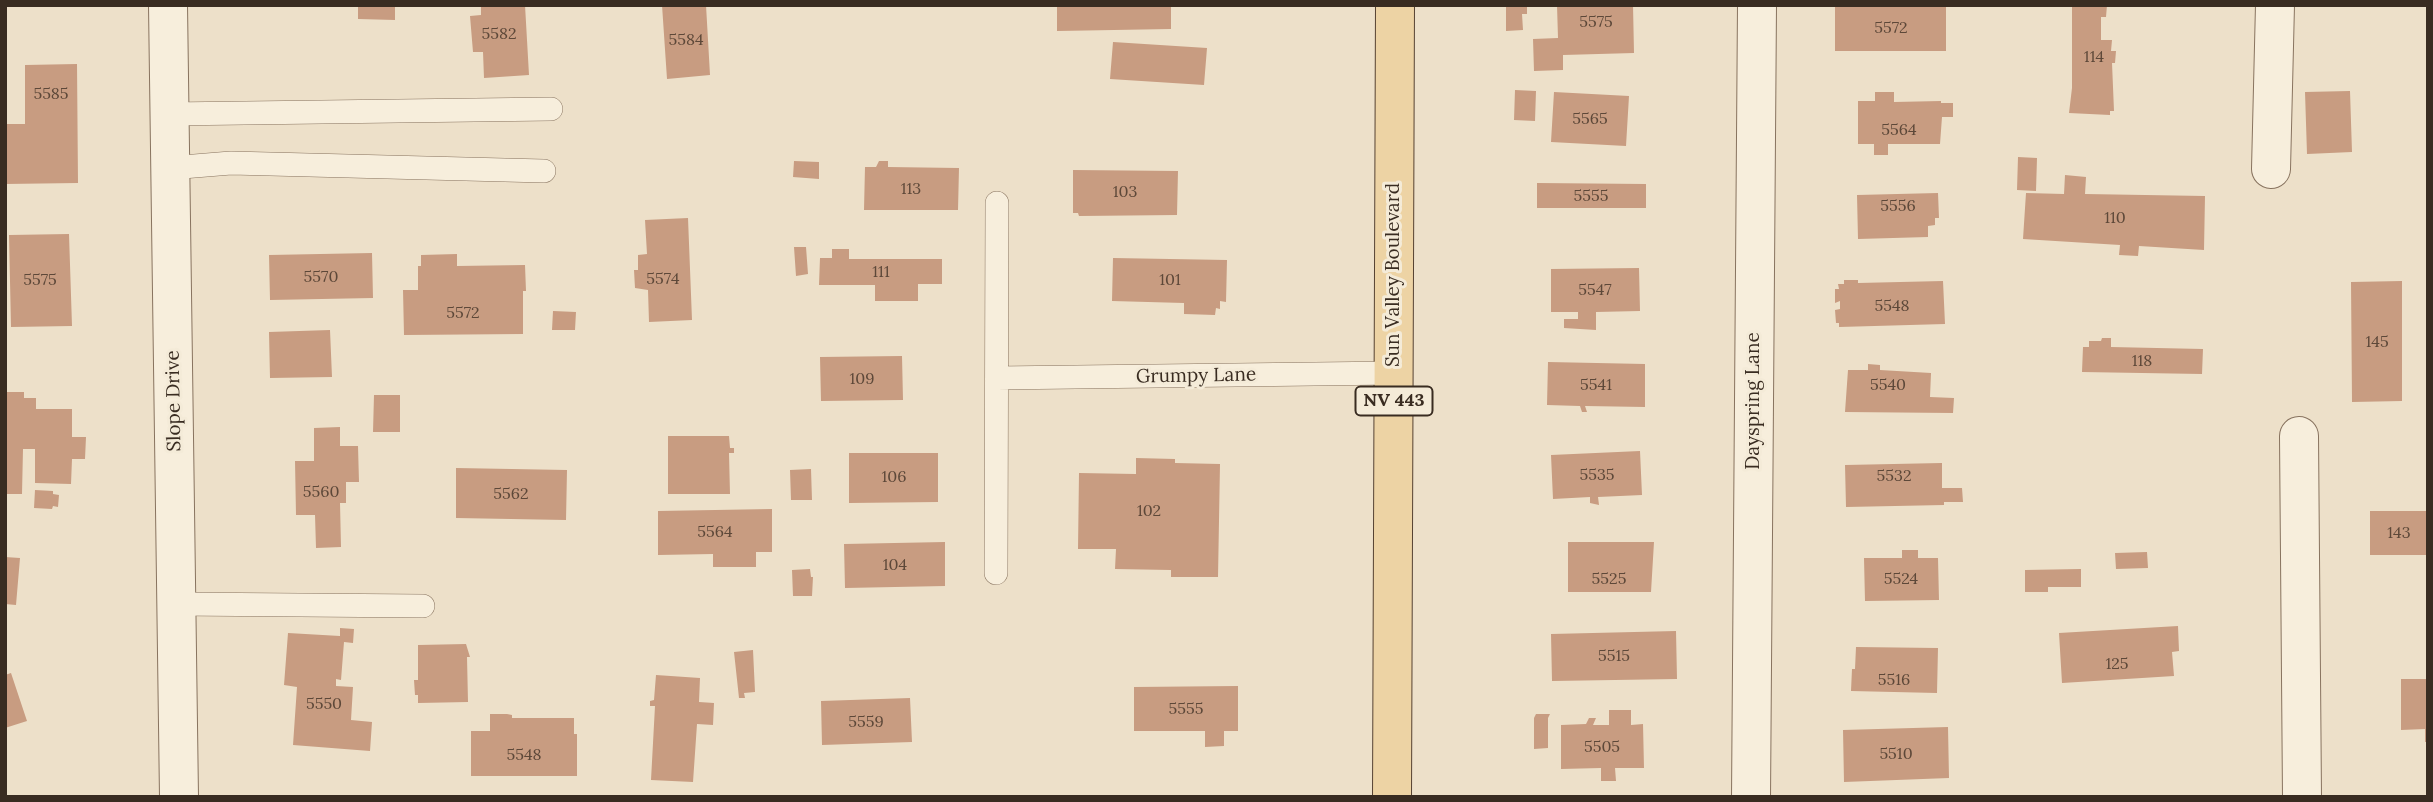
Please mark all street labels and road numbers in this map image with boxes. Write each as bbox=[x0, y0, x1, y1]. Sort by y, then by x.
street label: Sun Valley Boulevard bbox=[1383, 183, 1405, 367]
street label: Dayspring Lane bbox=[1743, 332, 1765, 470]
street label: Slope Drive bbox=[162, 350, 186, 452]
street label: Grumpy Lane bbox=[1136, 364, 1256, 388]
road number: NV 443 bbox=[1356, 386, 1432, 416]

